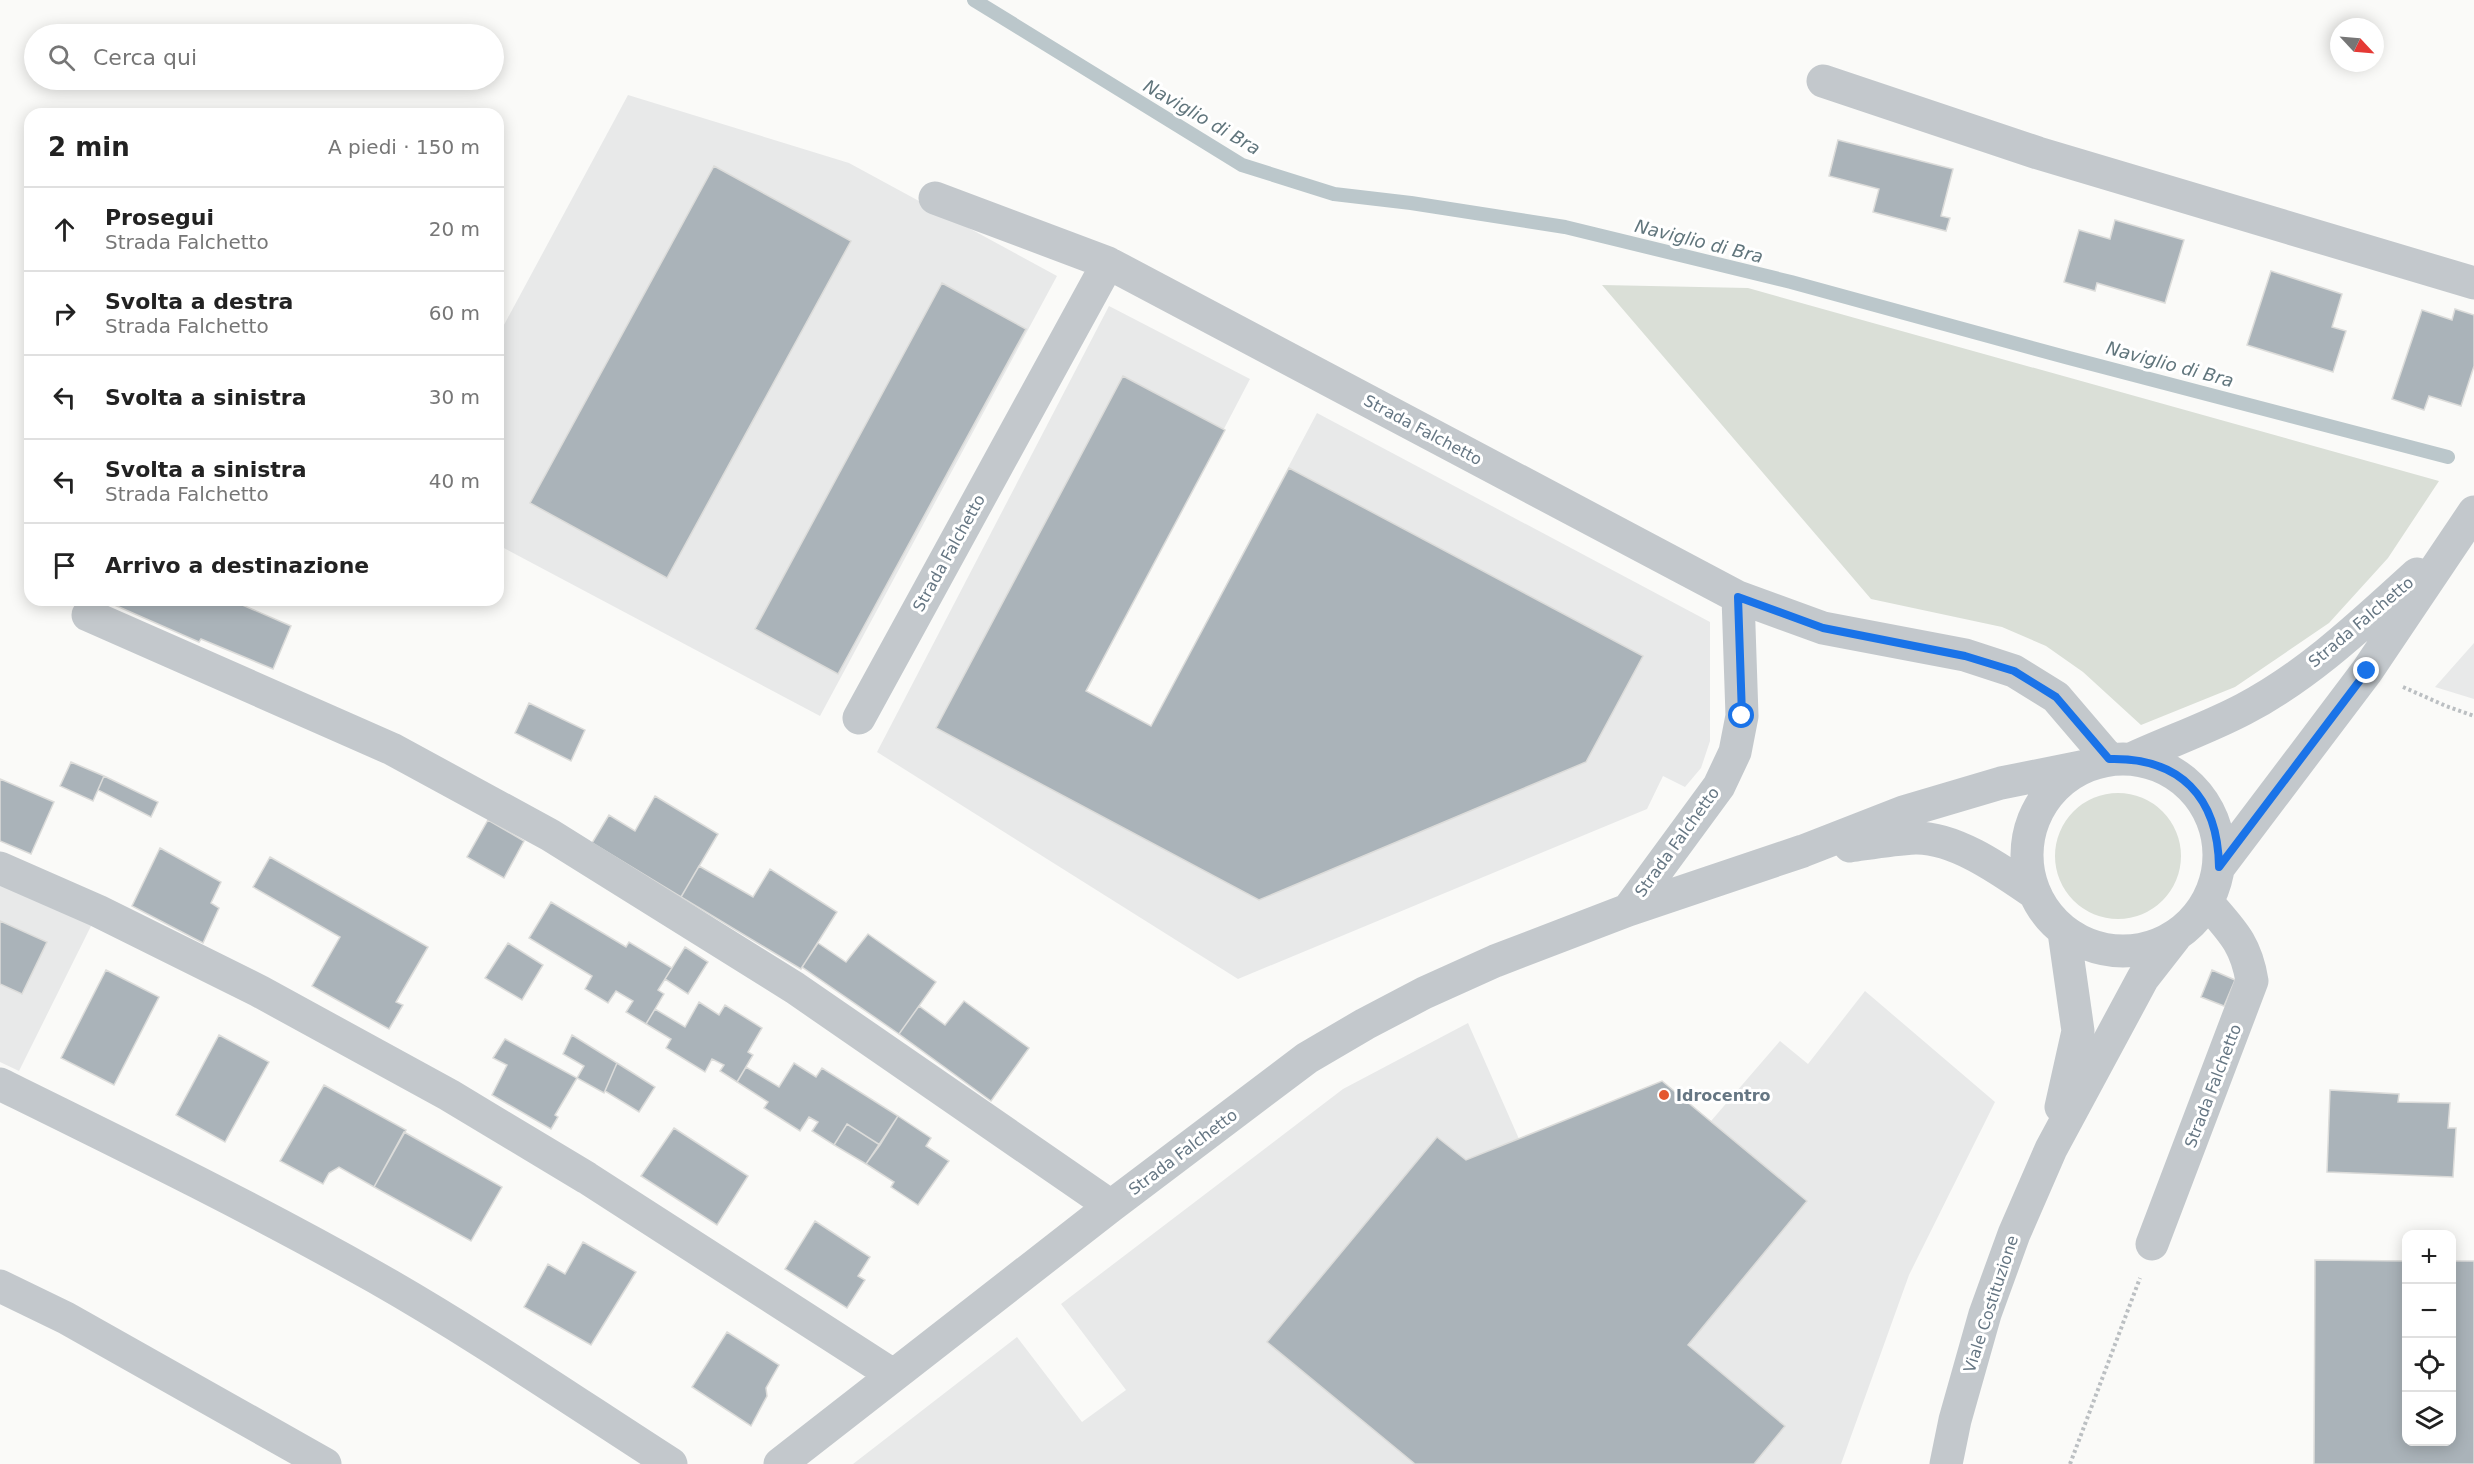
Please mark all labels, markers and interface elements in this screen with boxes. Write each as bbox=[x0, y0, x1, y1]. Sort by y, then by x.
north arrow bbox=[2330, 18, 2384, 72]
search box bbox=[24, 24, 504, 90]
icon: search bbox=[45, 41, 78, 74]
text: Cerca qui bbox=[93, 45, 197, 70]
water label: Naviglio di Bra bbox=[1140, 75, 1264, 159]
text: 2 min bbox=[48, 132, 130, 162]
text: A piedi · 150 m bbox=[328, 135, 480, 159]
text: Prosegui bbox=[105, 205, 214, 230]
icon: ahead bbox=[48, 213, 81, 246]
water label: Naviglio di Bra bbox=[1633, 215, 1765, 267]
text: 20 m bbox=[429, 217, 480, 241]
text: Strada Falchetto bbox=[105, 230, 269, 254]
text: Svolta a destra bbox=[105, 289, 293, 314]
icon: right bbox=[48, 297, 81, 330]
text: 60 m bbox=[429, 301, 480, 325]
text: Strada Falchetto bbox=[105, 314, 269, 338]
water label: Naviglio di Bra bbox=[2104, 337, 2236, 391]
icon: left bbox=[48, 381, 81, 414]
text: Svolta a sinistra bbox=[105, 385, 307, 410]
text: 30 m bbox=[429, 385, 480, 409]
street label: Strada Falchetto bbox=[1361, 391, 1485, 469]
text: Svolta a sinistra bbox=[105, 457, 307, 482]
icon: left bbox=[48, 465, 81, 498]
text: 40 m bbox=[429, 469, 480, 493]
text: Strada Falchetto bbox=[105, 482, 269, 506]
street label: Strada Falchetto bbox=[909, 491, 989, 615]
icon: arrive bbox=[48, 549, 81, 582]
text: Arrivo a destinazione bbox=[105, 553, 369, 578]
street label: Strada Falchetto bbox=[2305, 573, 2417, 671]
route end bbox=[2353, 657, 2379, 683]
route start bbox=[1728, 702, 1754, 728]
street label: Strada Falchetto bbox=[1631, 783, 1723, 901]
street label: Strada Falchetto bbox=[2181, 1021, 2245, 1151]
place label: Idrocentro bbox=[1676, 1086, 1771, 1105]
marker: Idrocentro bbox=[1657, 1088, 1671, 1102]
street label: Strada Falchetto bbox=[1125, 1105, 1241, 1199]
map controls bbox=[2402, 1230, 2456, 1446]
button: + bbox=[2402, 1230, 2456, 1284]
street label: Viale Costituzione bbox=[1960, 1233, 2022, 1375]
button: − bbox=[2402, 1284, 2456, 1338]
button: locate bbox=[2402, 1338, 2456, 1392]
button: layers bbox=[2402, 1392, 2456, 1446]

